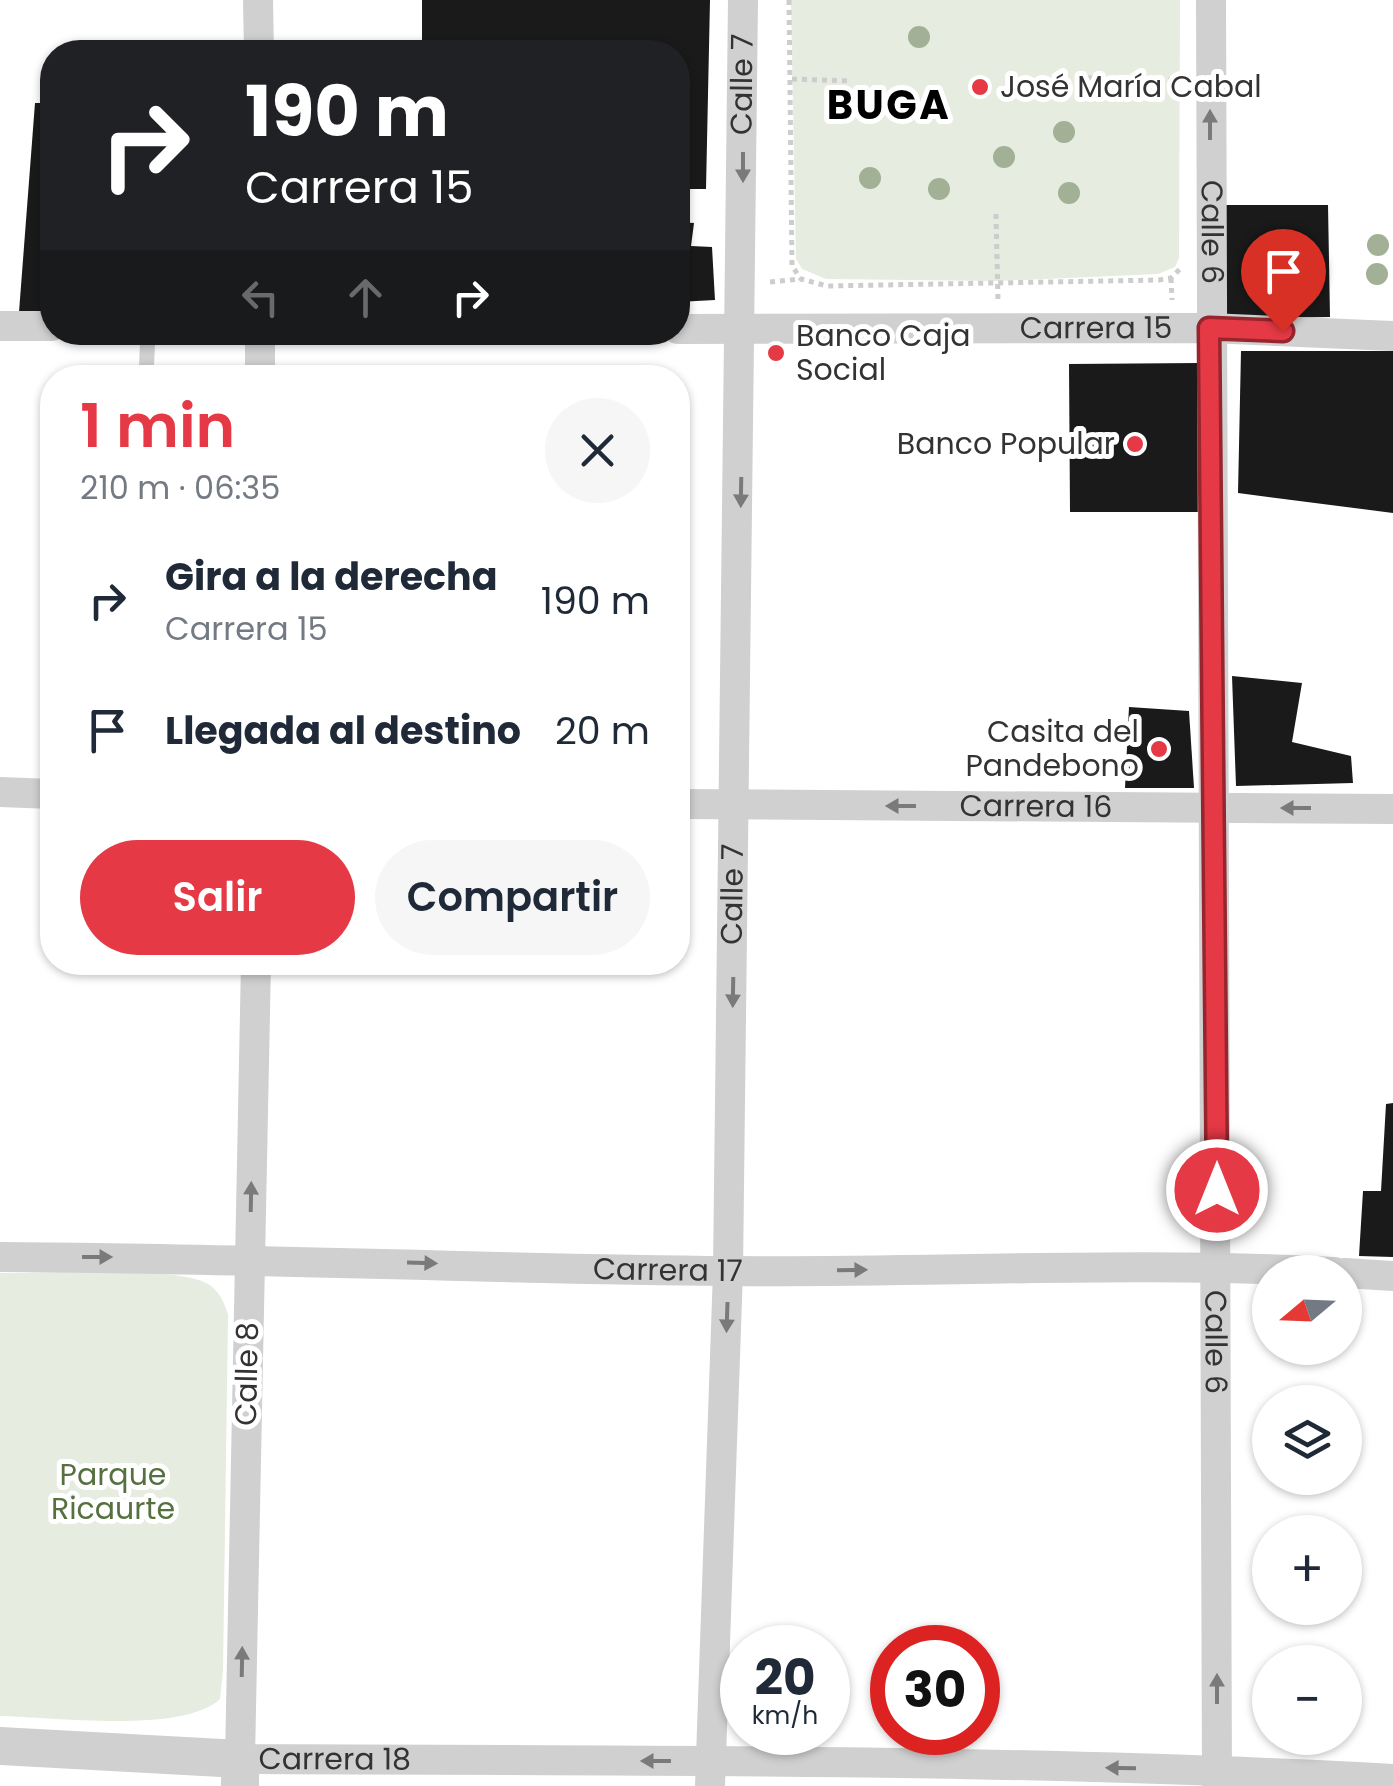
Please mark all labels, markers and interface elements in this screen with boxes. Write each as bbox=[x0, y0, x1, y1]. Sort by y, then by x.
street label: Calle 7 bbox=[719, 34, 764, 135]
text: 190 m bbox=[245, 62, 449, 161]
place label: José María Cabal bbox=[1000, 65, 1262, 108]
marker: José María Cabal bbox=[969, 76, 991, 98]
district label: BUGA bbox=[827, 77, 951, 133]
icon: right bbox=[80, 80, 210, 210]
one-way arrow bbox=[1202, 109, 1218, 141]
one-way arrow bbox=[735, 152, 751, 184]
text: Carrera 15 bbox=[245, 156, 474, 219]
street label: Calle 6 bbox=[1191, 180, 1234, 284]
pin bbox=[1241, 229, 1326, 332]
icon: arrive bbox=[1256, 244, 1311, 299]
icon: left bbox=[233, 270, 288, 325]
icon: ahead bbox=[338, 270, 393, 325]
icon: right bbox=[443, 270, 498, 325]
street label: Carrera 15 bbox=[1020, 306, 1172, 349]
place label: Banco Caja Social bbox=[796, 314, 970, 391]
marker: Banco Caja Social bbox=[765, 342, 787, 364]
text: 1 min bbox=[80, 384, 235, 468]
button: close bbox=[545, 398, 650, 503]
place label: Banco Popular bbox=[897, 422, 1115, 465]
marker: Banco Popular bbox=[1124, 433, 1146, 455]
text: 210 m · 06:35 bbox=[80, 465, 280, 510]
one-way arrow bbox=[732, 477, 748, 509]
text: Gira a la derecha bbox=[165, 550, 498, 603]
icon: right bbox=[80, 573, 135, 628]
text: 190 m bbox=[541, 574, 650, 627]
text: Carrera 15 bbox=[165, 606, 328, 651]
icon: arrive bbox=[80, 703, 135, 758]
text: Llegada al destino bbox=[165, 704, 521, 757]
text: 20 m bbox=[555, 704, 650, 757]
place label: Casita del Pandebono bbox=[965, 710, 1139, 787]
marker: Casita del Pandebono bbox=[1148, 738, 1170, 760]
street label: Carrera 16 bbox=[960, 784, 1112, 828]
one-way arrow bbox=[884, 798, 916, 814]
one-way arrow bbox=[1279, 800, 1311, 816]
button: Salir bbox=[80, 840, 355, 955]
button: Compartir bbox=[375, 840, 650, 955]
street label: Calle 7 bbox=[710, 843, 754, 945]
one-way arrow bbox=[725, 977, 741, 1009]
position arrow bbox=[1165, 1138, 1269, 1242]
one-way arrow bbox=[243, 1180, 259, 1212]
street label: Carrera 17 bbox=[592, 1247, 743, 1292]
one-way arrow bbox=[82, 1249, 114, 1265]
one-way arrow bbox=[407, 1255, 439, 1271]
north arrow bbox=[1252, 1255, 1362, 1365]
map controls bbox=[1252, 1255, 1362, 1755]
one-way arrow bbox=[837, 1262, 869, 1278]
street label: Calle 6 bbox=[1194, 1290, 1238, 1394]
one-way arrow bbox=[718, 1302, 734, 1334]
street label: Calle 8 bbox=[224, 1322, 269, 1426]
button: layers bbox=[1252, 1385, 1362, 1495]
park label: Parque Ricaurte bbox=[51, 1453, 175, 1530]
button: + bbox=[1252, 1515, 1362, 1625]
speed limit sign: 30 bbox=[870, 1625, 1000, 1755]
text: 20 bbox=[754, 1642, 816, 1713]
one-way arrow bbox=[234, 1645, 250, 1677]
button: − bbox=[1252, 1645, 1362, 1755]
one-way arrow bbox=[1209, 1672, 1225, 1704]
text: km/h bbox=[752, 1698, 818, 1733]
street label: Carrera 18 bbox=[258, 1737, 411, 1781]
one-way arrow bbox=[639, 1753, 671, 1769]
one-way arrow bbox=[1104, 1759, 1136, 1775]

